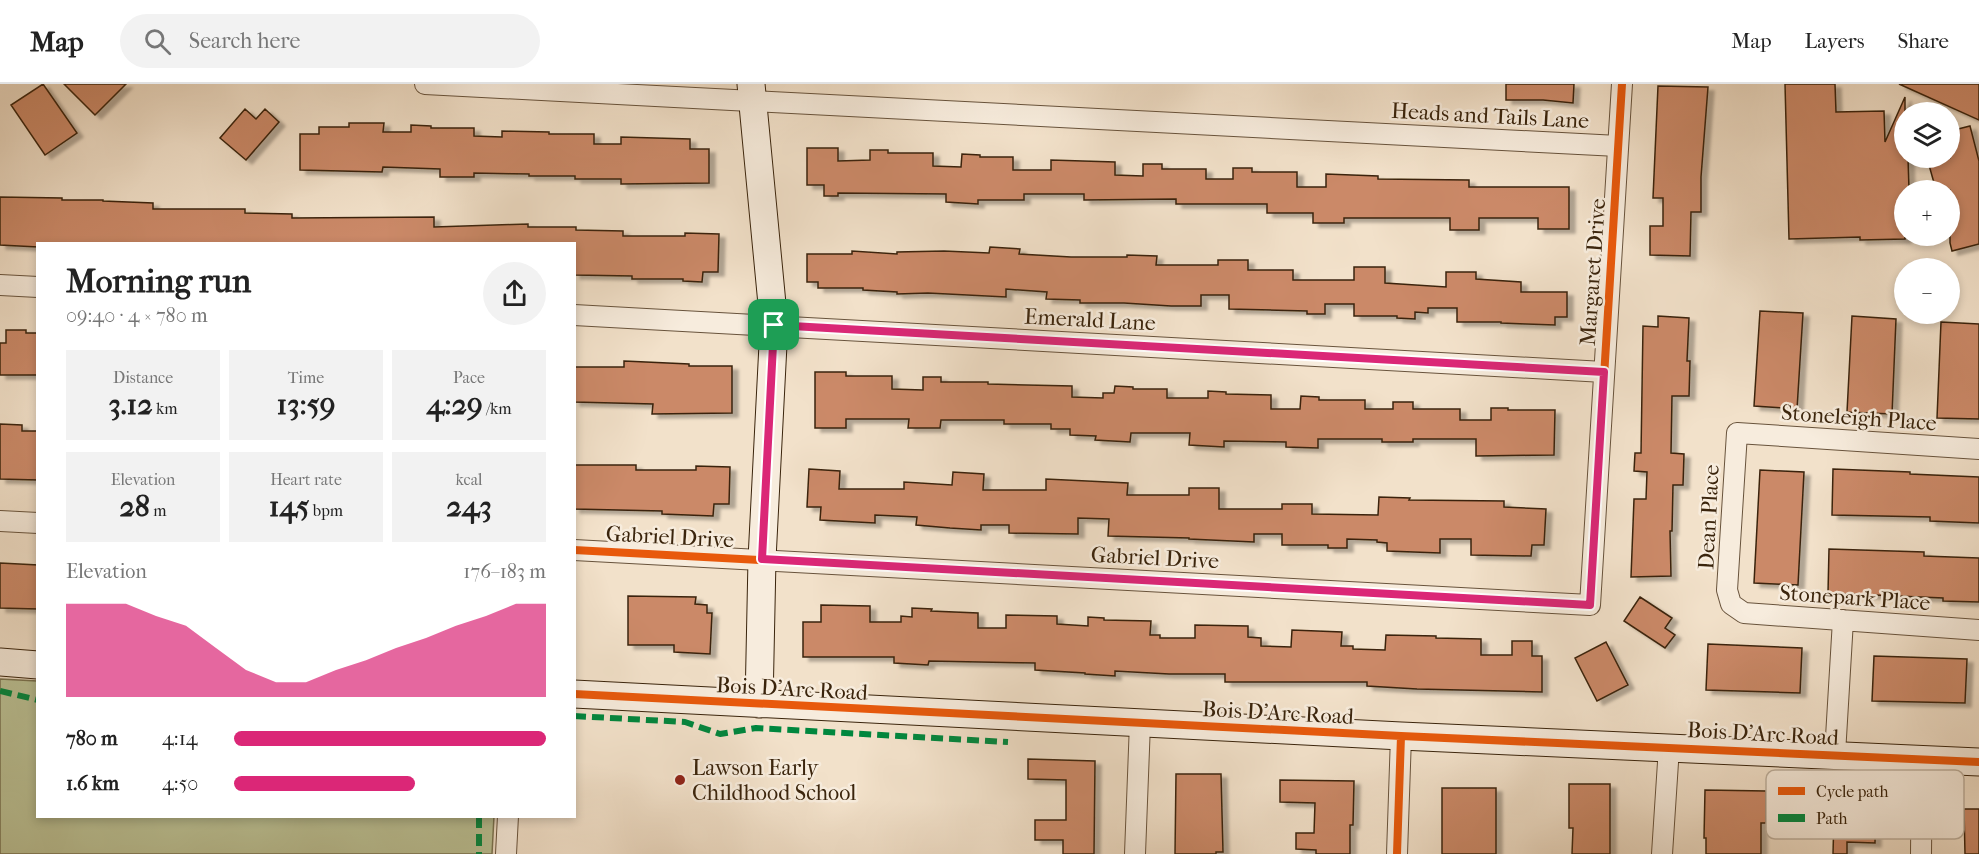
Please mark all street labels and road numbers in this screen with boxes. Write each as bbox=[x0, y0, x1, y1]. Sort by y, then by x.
street label: Heads and Tails Lane bbox=[1390, 98, 1590, 134]
street label: Margaret Drive bbox=[1575, 197, 1611, 347]
street label: Emerald Lane bbox=[1023, 304, 1157, 336]
street label: Stoneleigh Place bbox=[1780, 400, 1938, 436]
street label: Dean Place bbox=[1693, 464, 1725, 570]
street label: Gabriel Drive bbox=[605, 521, 735, 553]
street label: Gabriel Drive bbox=[1090, 542, 1220, 574]
street label: Stonepark Place bbox=[1779, 580, 1931, 616]
street label: Bois D'Arc Road bbox=[715, 672, 870, 706]
street label: Bois D'Arc Road bbox=[1201, 696, 1356, 730]
street label: Bois D'Arc Road bbox=[1686, 717, 1841, 751]

